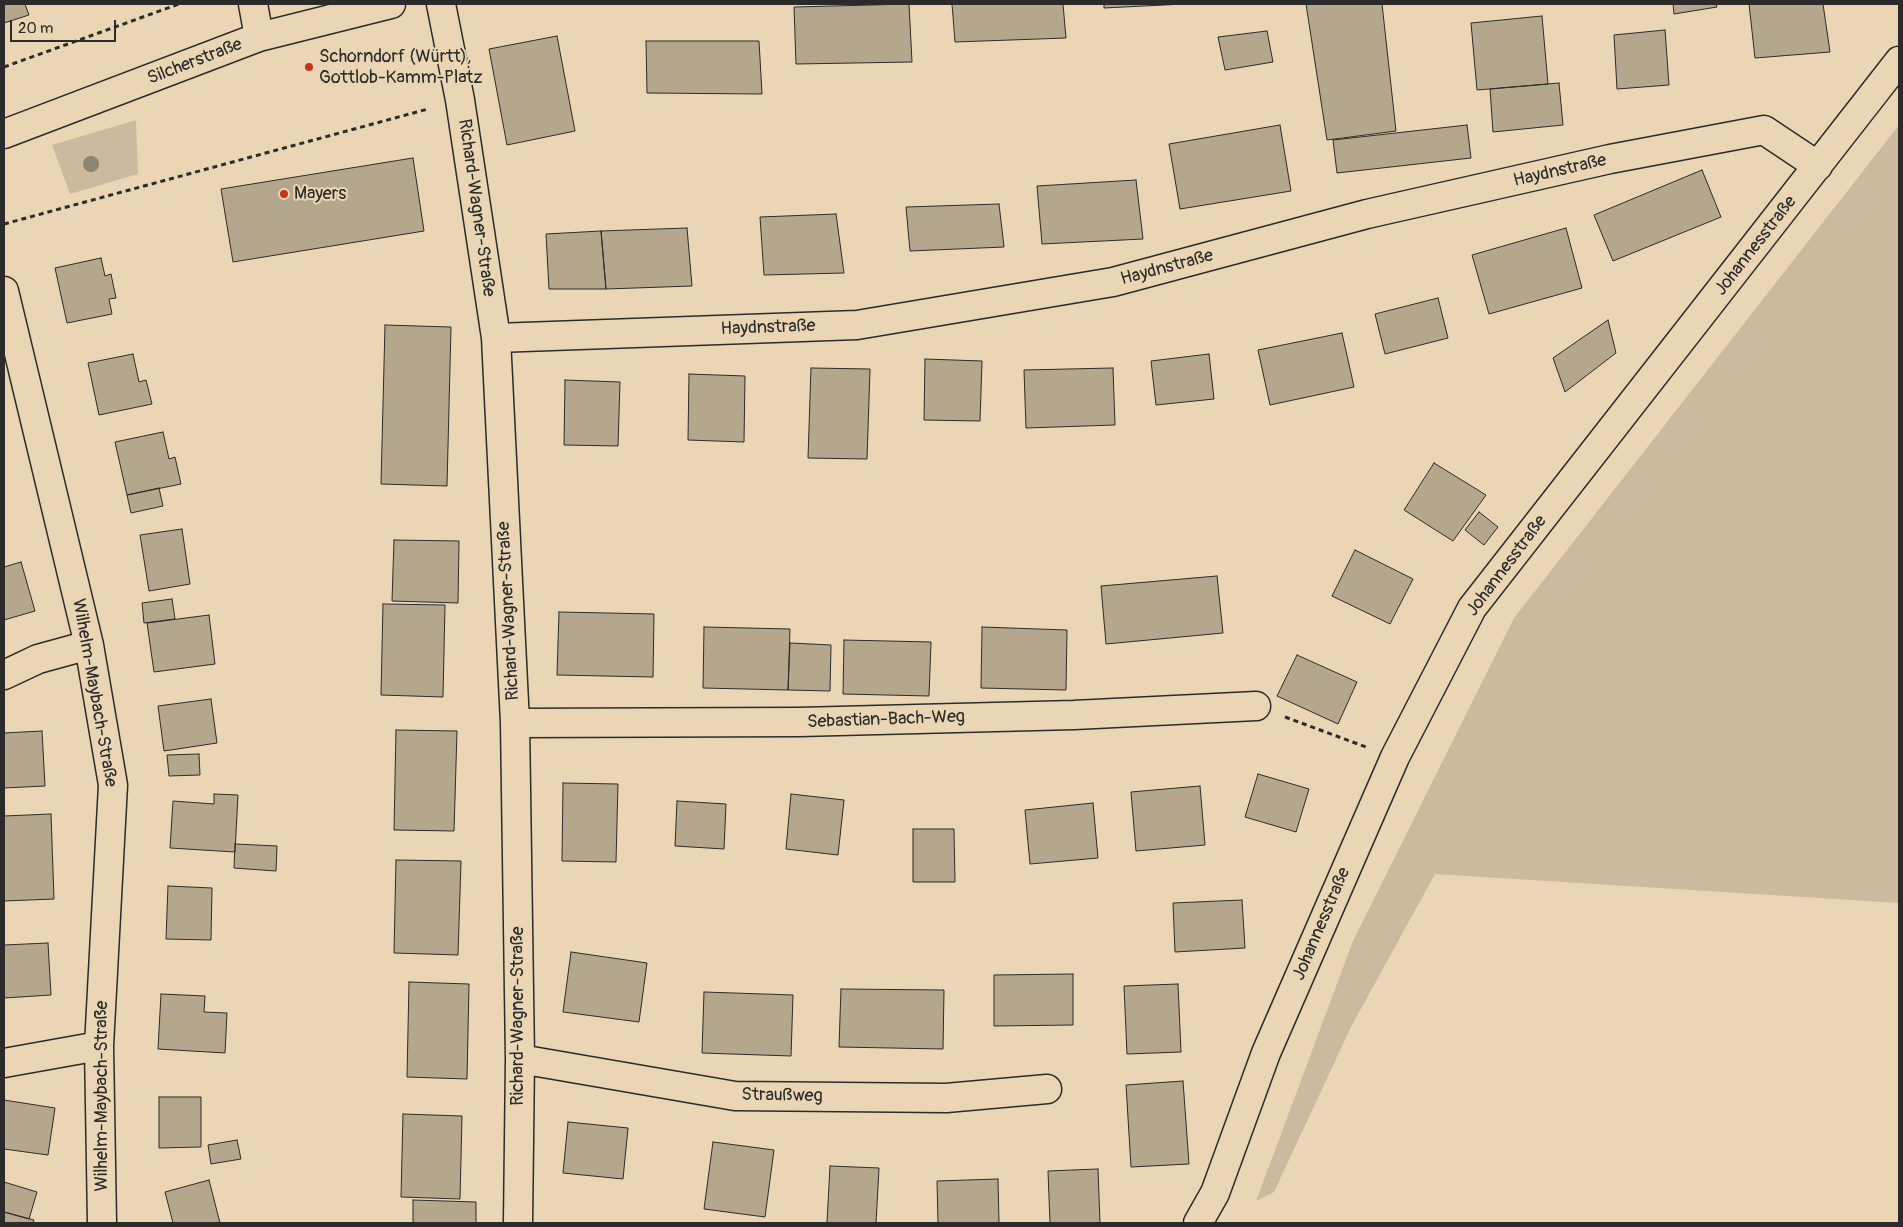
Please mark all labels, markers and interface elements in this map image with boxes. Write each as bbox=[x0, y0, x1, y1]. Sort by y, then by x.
scale bar bbox=[12, 10, 119, 42]
text: 20 m bbox=[18, 19, 53, 38]
street label: Silcherstraße bbox=[145, 34, 245, 90]
place label: Schorndorf (Württ), Gottlob-Kamm-Platz bbox=[319, 46, 483, 88]
marker: Schorndorf (Württ), Gottlob-Kamm-Platz bbox=[303, 61, 315, 73]
street label: Richard-Wagner-Straße bbox=[453, 118, 499, 298]
street label: Haydnstraße bbox=[1511, 150, 1609, 192]
place label: Mayers bbox=[294, 183, 346, 205]
marker: Mayers bbox=[278, 188, 290, 200]
street label: Johannesstraße bbox=[1710, 192, 1802, 300]
street label: Haydnstraße bbox=[1118, 245, 1216, 291]
street label: Haydnstraße bbox=[720, 316, 816, 340]
street label: Johannesstraße bbox=[1462, 511, 1552, 621]
street label: Richard-Wagner-Straße bbox=[494, 521, 524, 701]
street label: Wilhelm-Maybach-Straße bbox=[67, 597, 121, 789]
street label: Sebastian-Bach-Weg bbox=[807, 706, 965, 734]
street label: Johannesstraße bbox=[1288, 864, 1356, 984]
street label: Richard-Wagner-Straße bbox=[507, 926, 529, 1106]
street label: Wilhelm-Maybach-Straße bbox=[91, 1001, 113, 1191]
street label: Straußweg bbox=[741, 1084, 823, 1108]

